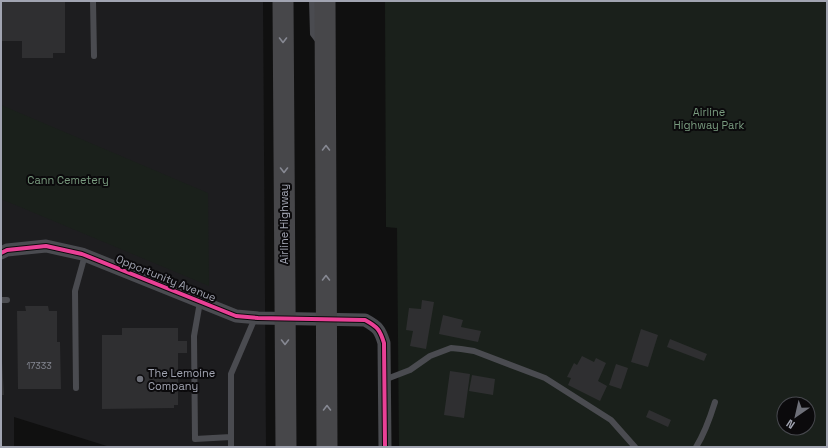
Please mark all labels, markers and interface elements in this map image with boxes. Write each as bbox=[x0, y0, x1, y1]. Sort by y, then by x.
one-way arrow bbox=[279, 37, 287, 43]
park label: Airline Highway Park bbox=[674, 105, 745, 132]
one-way arrow bbox=[321, 145, 330, 151]
one-way arrow bbox=[280, 167, 288, 173]
park label: Cann Cemetery bbox=[27, 173, 109, 187]
street label: Airline Highway bbox=[277, 184, 291, 264]
street label: Opportunity Avenue bbox=[114, 251, 218, 305]
one-way arrow bbox=[322, 275, 330, 281]
one-way arrow bbox=[281, 339, 289, 345]
house number: 17333 bbox=[26, 360, 52, 372]
place label: The Lemoine Company bbox=[148, 366, 215, 393]
marker: The Lemoine Company bbox=[135, 374, 145, 384]
north arrow bbox=[776, 396, 816, 436]
one-way arrow bbox=[323, 405, 331, 411]
text: N bbox=[783, 416, 797, 432]

